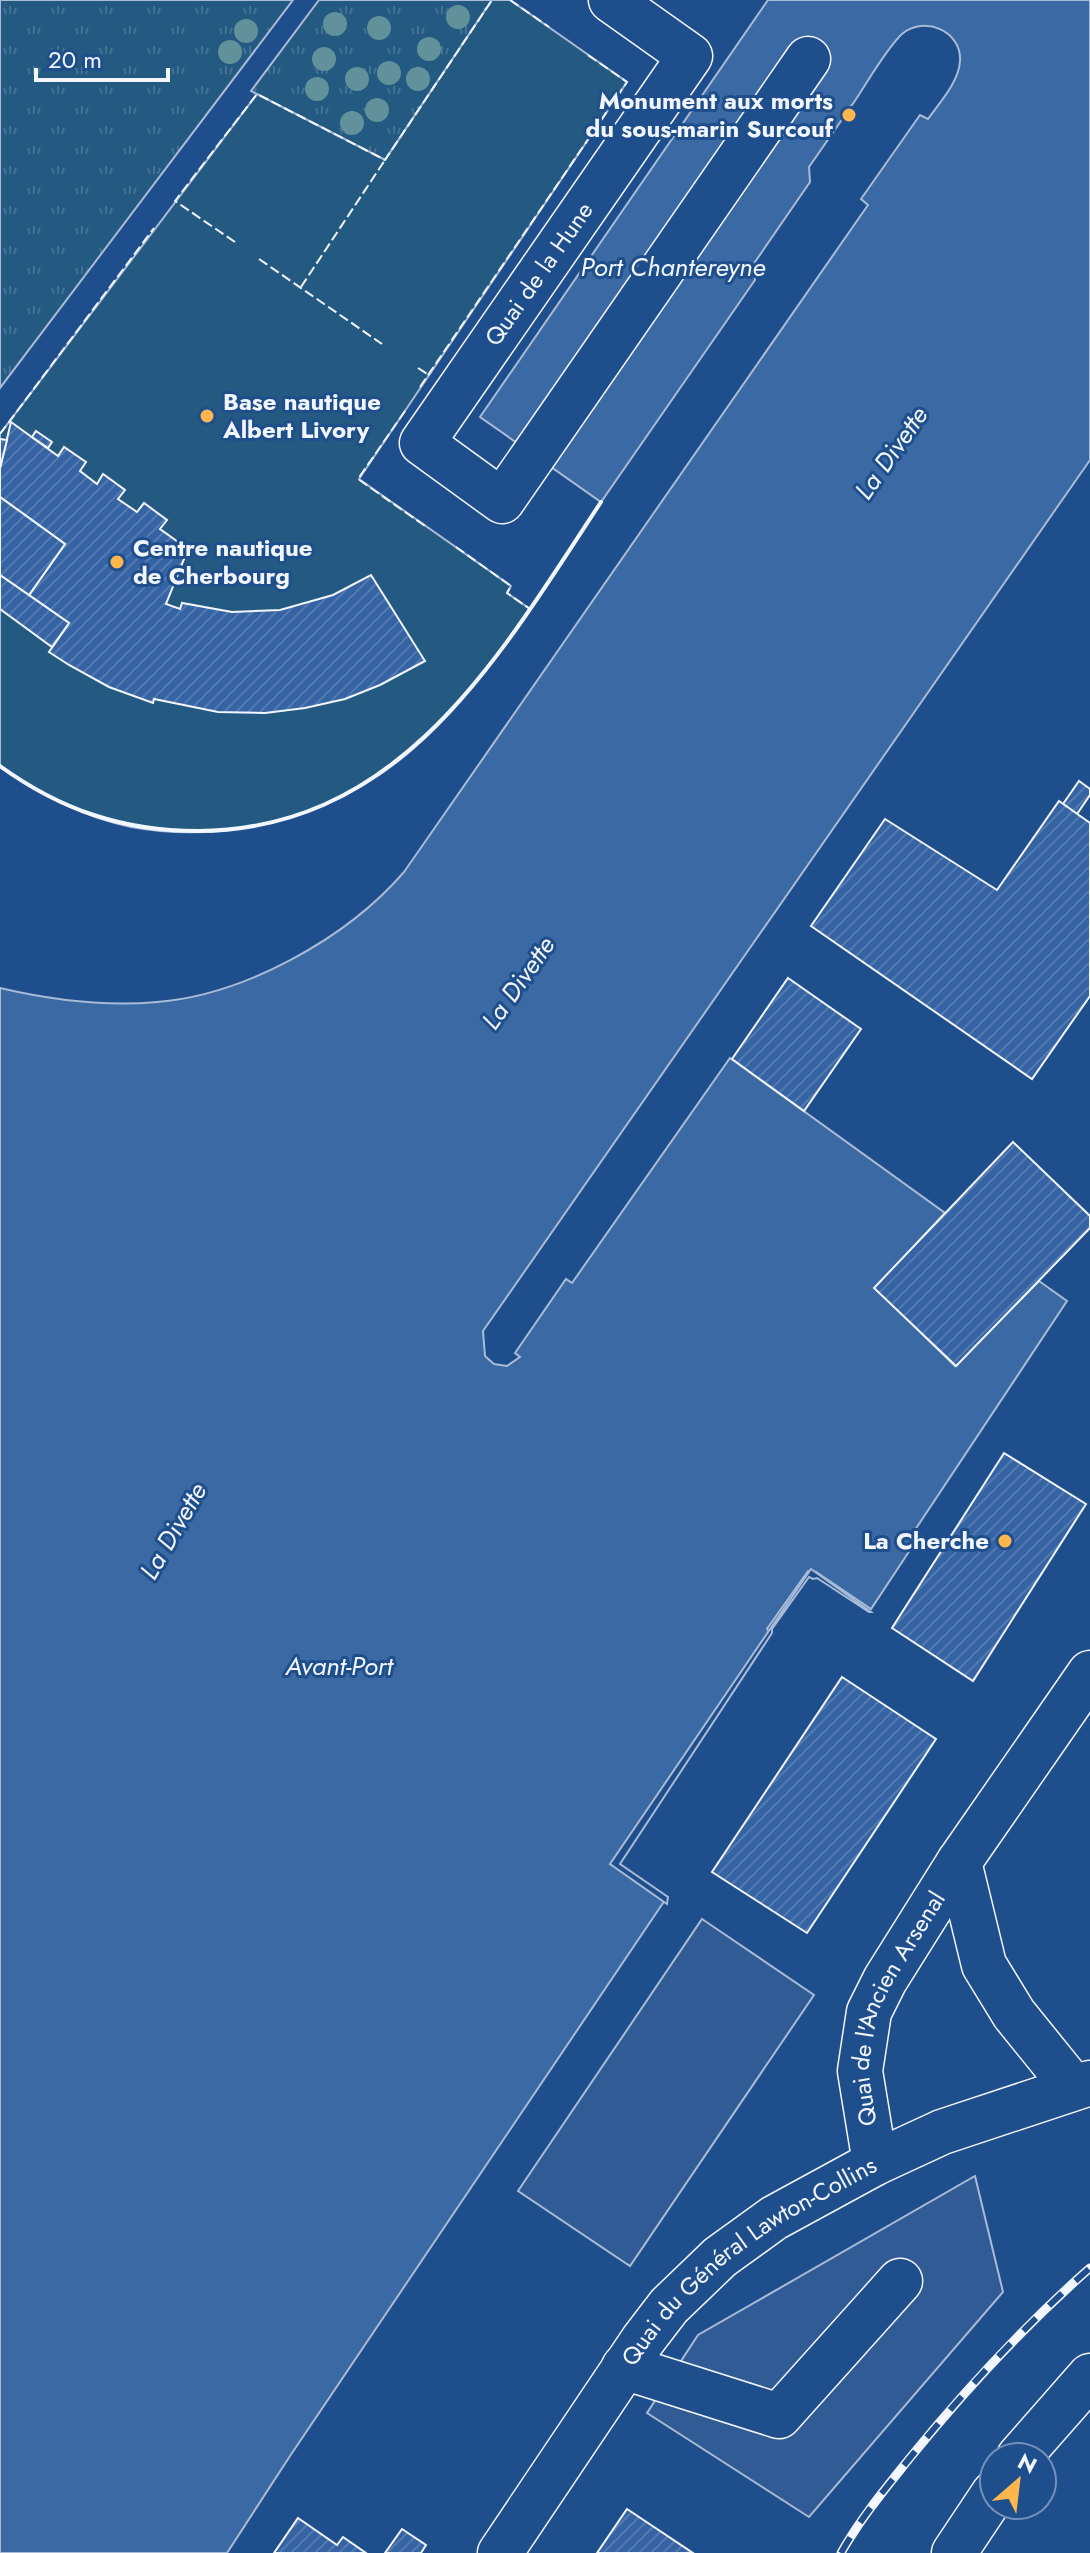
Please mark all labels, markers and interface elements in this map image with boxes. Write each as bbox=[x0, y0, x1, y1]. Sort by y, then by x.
scale bar bbox=[36, 32, 168, 82]
text: 20 m bbox=[48, 42, 102, 77]
place label: Monument aux morts du sous-marin Surcouf bbox=[586, 83, 835, 146]
marker: Monument aux morts du sous-marin Surcouf bbox=[840, 106, 858, 124]
street label: Quai de la Hune bbox=[476, 195, 601, 353]
water label: Port Chantereyne bbox=[581, 248, 765, 286]
place label: Base nautique Albert Livory bbox=[222, 384, 381, 447]
water label: La Divette bbox=[845, 399, 937, 507]
marker: Base nautique Albert Livory bbox=[198, 407, 216, 425]
place label: Centre nautique de Cherbourg bbox=[133, 530, 313, 593]
marker: Centre nautique de Cherbourg bbox=[108, 553, 126, 571]
water label: La Divette bbox=[472, 929, 564, 1037]
water label: La Divette bbox=[130, 1476, 216, 1586]
place label: La Cherche bbox=[863, 1523, 989, 1558]
marker: La Cherche bbox=[996, 1532, 1014, 1550]
water label: Avant-Port bbox=[285, 1647, 394, 1685]
street label: Quai de l'Ancien Arsenal bbox=[842, 1884, 953, 2129]
street label: Quai du Général Lawton-Collins bbox=[612, 2147, 883, 2373]
north arrow bbox=[978, 2441, 1058, 2521]
text: N bbox=[1012, 2445, 1043, 2482]

